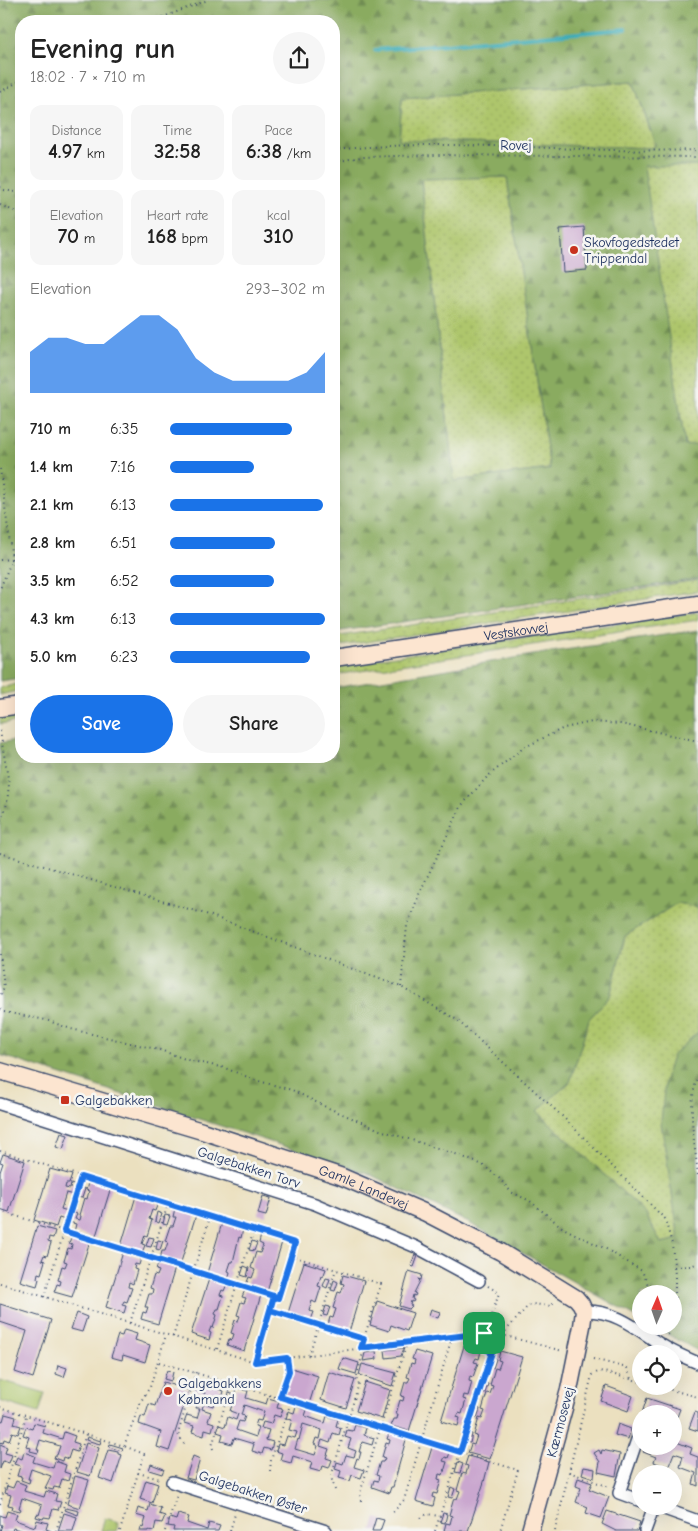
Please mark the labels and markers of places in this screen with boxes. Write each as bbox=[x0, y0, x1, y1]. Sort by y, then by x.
place label: Skovfogedstedet Trippendal bbox=[584, 234, 680, 267]
marker: Skovfogedstedet Trippendal bbox=[568, 244, 580, 256]
place label: Galgebakken bbox=[75, 1092, 152, 1109]
marker: Galgebakken bbox=[59, 1094, 71, 1106]
pin bbox=[463, 1312, 505, 1354]
place label: Galgebakkens Købmand bbox=[178, 1375, 261, 1408]
marker: Galgebakkens Købmand bbox=[162, 1385, 174, 1397]

